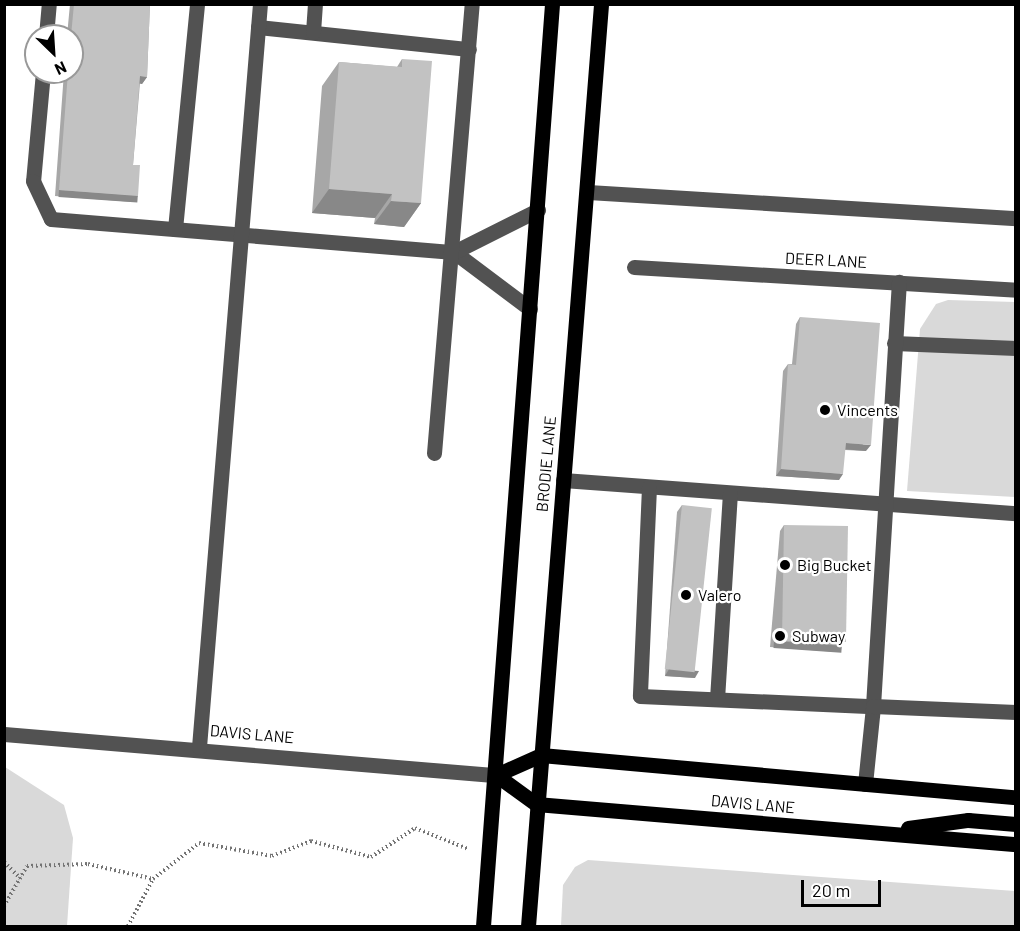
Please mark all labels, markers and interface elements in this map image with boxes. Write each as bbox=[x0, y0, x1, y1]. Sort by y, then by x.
north arrow bbox=[24, 24, 84, 84]
text: N bbox=[52, 58, 70, 80]
street label: DEER LANE bbox=[785, 248, 867, 272]
place label: Vincents bbox=[837, 400, 898, 420]
marker: Vincents bbox=[818, 403, 832, 417]
street label: BRODIE LANE bbox=[532, 415, 560, 513]
place label: Big Bucket bbox=[797, 555, 872, 575]
marker: Big Bucket bbox=[778, 558, 792, 572]
place label: Valero bbox=[698, 585, 742, 605]
marker: Valero bbox=[679, 588, 693, 602]
place label: Subway bbox=[792, 626, 845, 646]
marker: Subway bbox=[773, 629, 787, 643]
street label: DAVIS LANE bbox=[209, 721, 295, 747]
street label: DAVIS LANE bbox=[710, 791, 796, 817]
scale bar bbox=[804, 868, 884, 906]
text: 20 m bbox=[812, 879, 850, 901]

